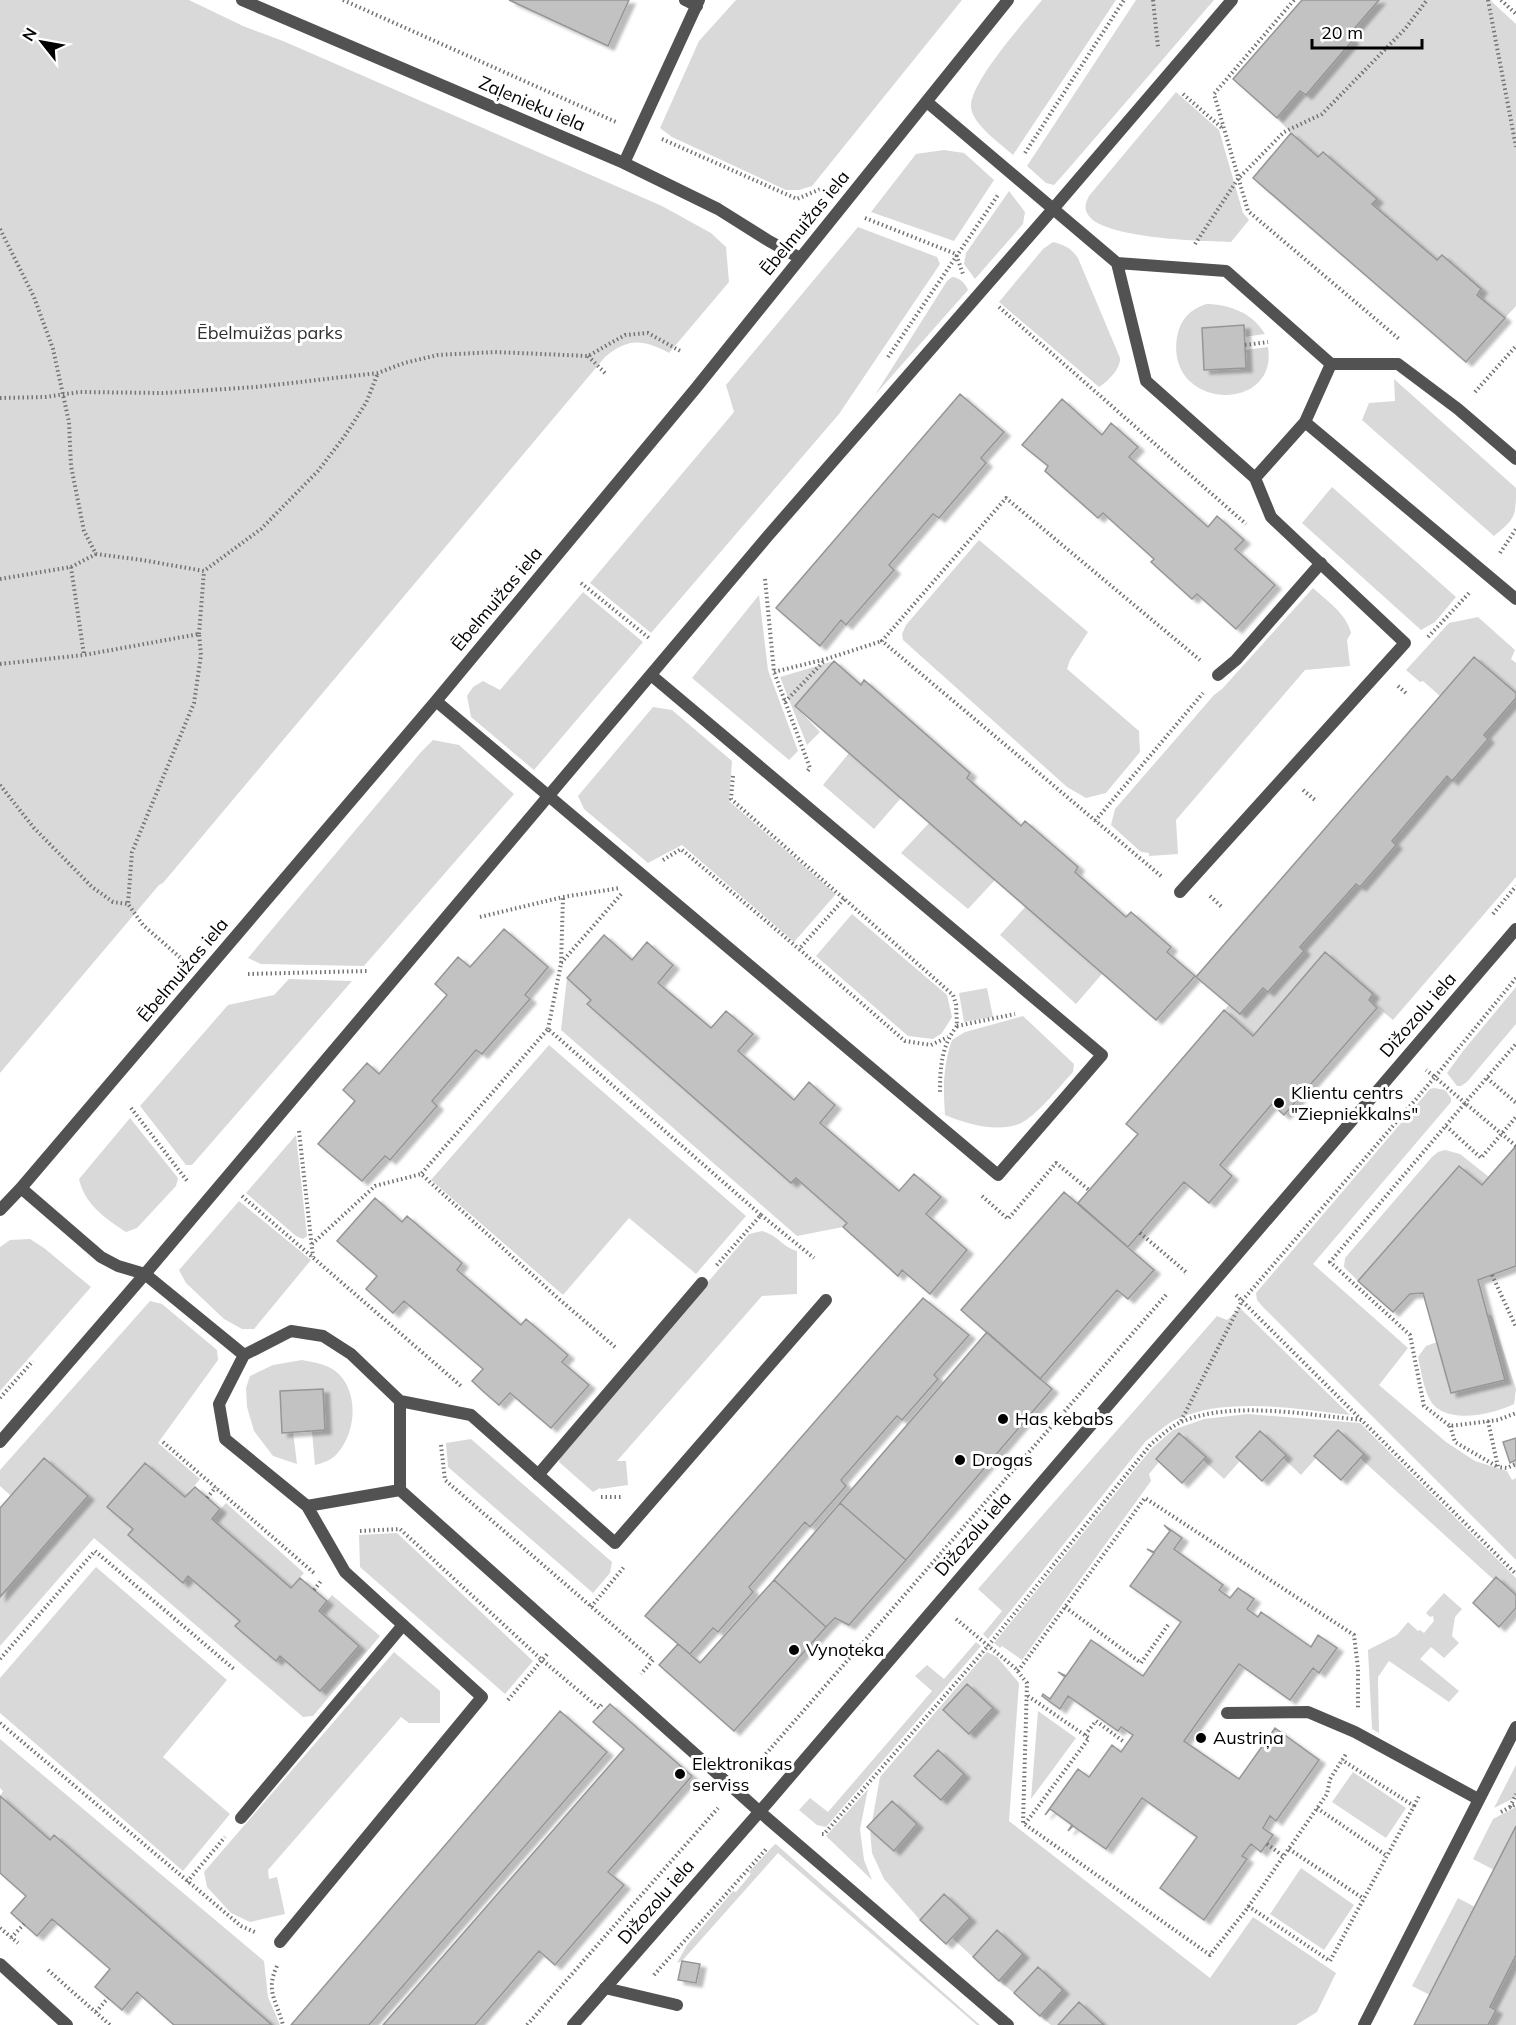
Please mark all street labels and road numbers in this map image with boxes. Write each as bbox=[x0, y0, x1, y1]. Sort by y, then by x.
street label: Zaļenieku iela bbox=[475, 71, 589, 137]
street label: Ēbelmuižas iela bbox=[755, 165, 854, 280]
street label: Ēbelmuižas iela bbox=[446, 542, 547, 655]
street label: Ēbelmuižas iela bbox=[132, 913, 233, 1026]
street label: Dižozolu iela bbox=[1374, 967, 1461, 1062]
street label: Dižozolu iela bbox=[929, 1486, 1016, 1581]
street label: Dižozolu iela bbox=[612, 1854, 699, 1949]

